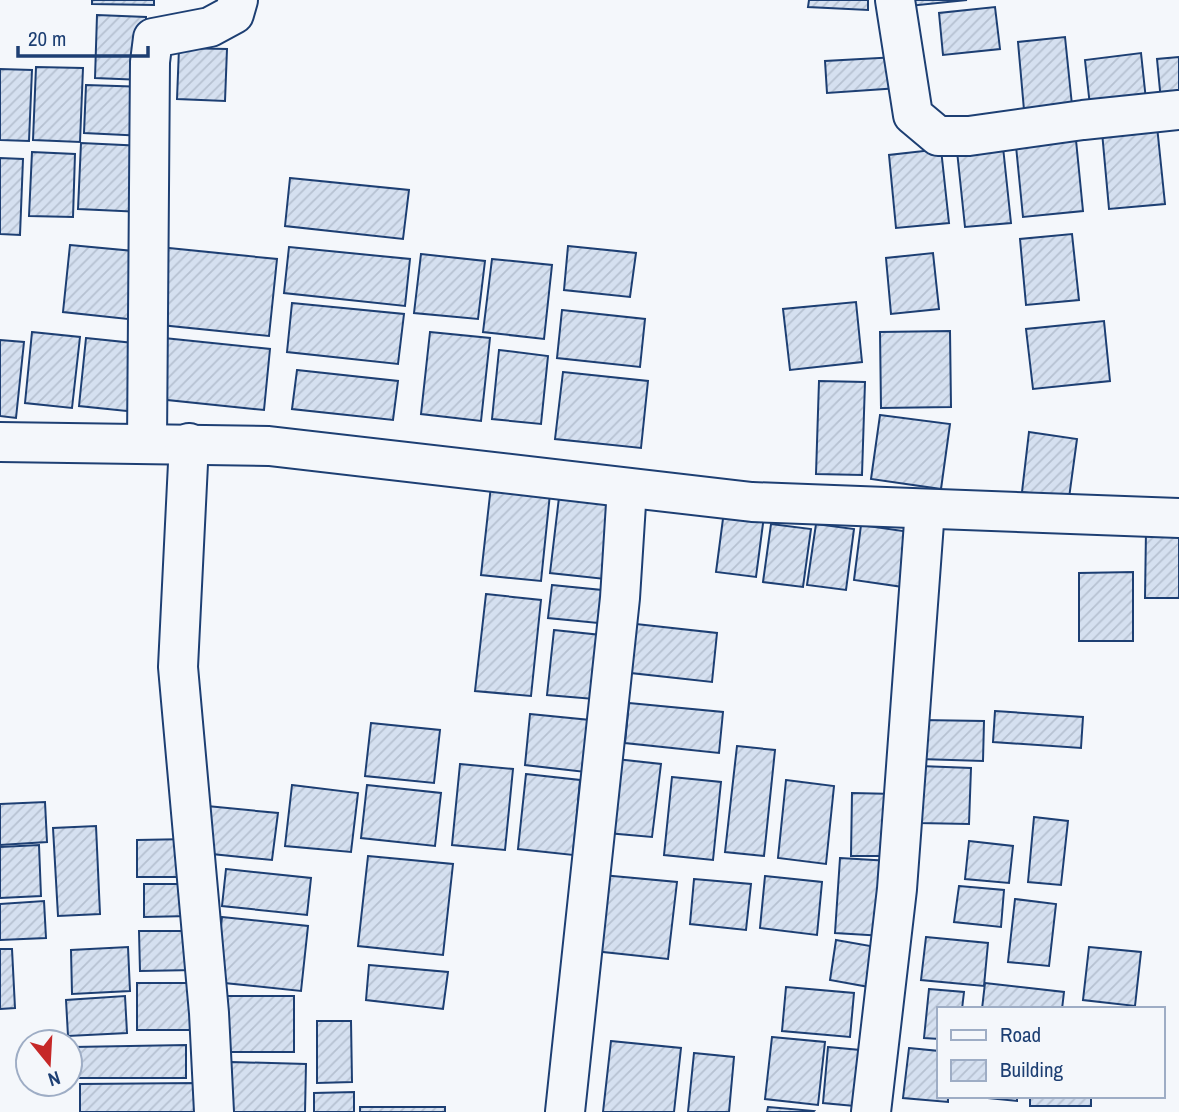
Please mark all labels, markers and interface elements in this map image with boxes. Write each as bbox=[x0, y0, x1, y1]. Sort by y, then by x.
scale bar bbox=[18, 14, 147, 58]
text: 20 m bbox=[28, 24, 66, 53]
legend bbox=[937, 1007, 1165, 1098]
text: Road bbox=[1000, 1020, 1041, 1049]
north arrow bbox=[14, 1028, 84, 1098]
text: Building bbox=[1000, 1055, 1064, 1084]
text: N bbox=[45, 1065, 64, 1093]

